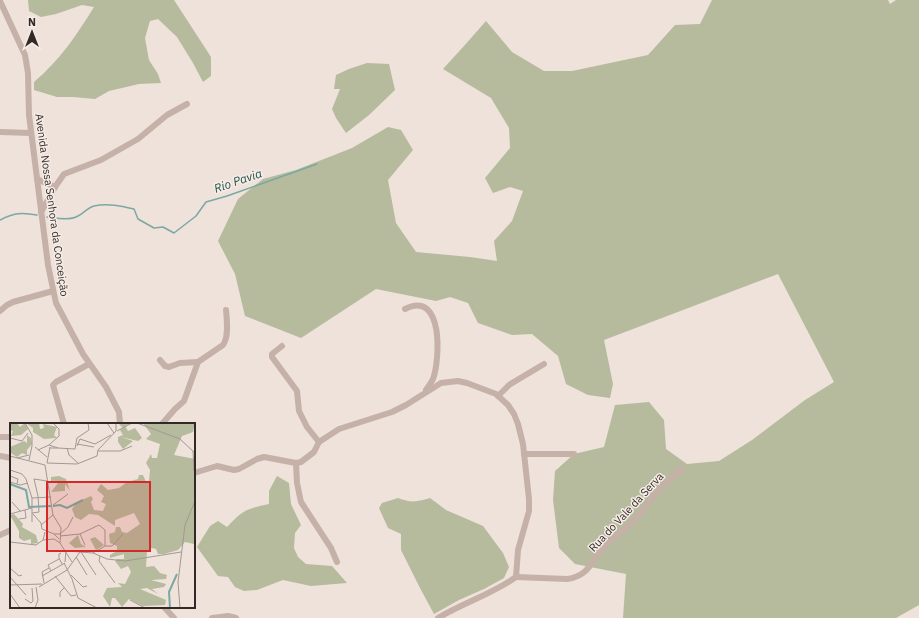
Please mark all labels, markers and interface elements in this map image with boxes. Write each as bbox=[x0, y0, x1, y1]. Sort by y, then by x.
north arrow bbox=[12, 12, 52, 52]
text: N bbox=[28, 15, 36, 29]
street label: Avenida Nossa Senhora da Conceição bbox=[32, 113, 72, 297]
water label: Rio Pavia bbox=[212, 165, 264, 196]
inset map bbox=[10, 423, 195, 608]
street label: Rua do Vale da Serva bbox=[586, 469, 666, 555]

